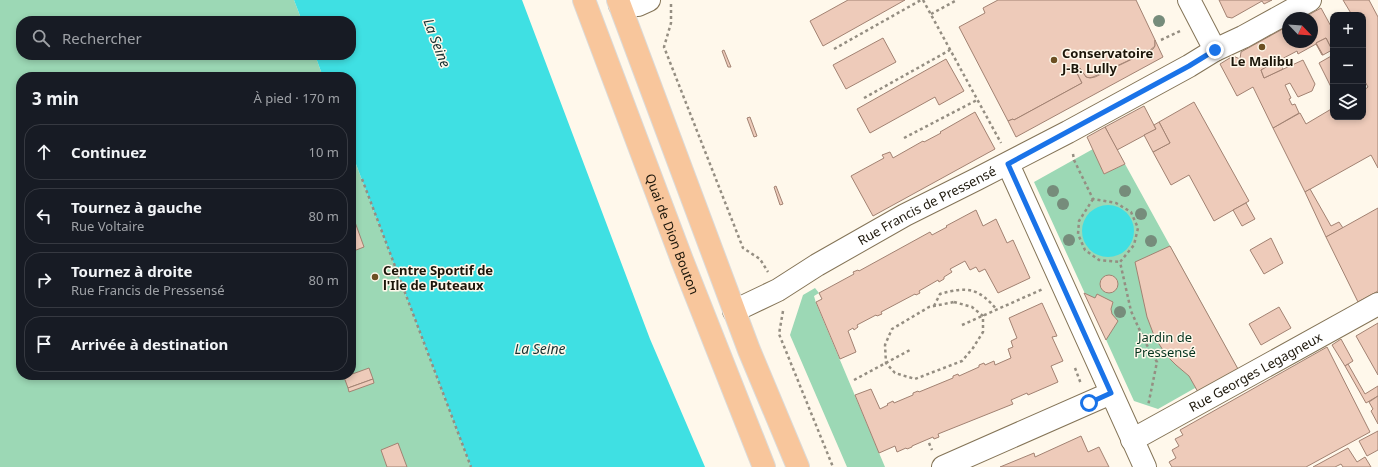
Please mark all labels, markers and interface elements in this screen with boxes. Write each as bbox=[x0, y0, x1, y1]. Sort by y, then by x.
north arrow bbox=[1282, 12, 1318, 48]
map controls bbox=[1330, 12, 1366, 120]
button: + bbox=[1330, 12, 1366, 48]
search box bbox=[16, 16, 356, 60]
water label: La Seine bbox=[419, 16, 455, 70]
icon: search bbox=[30, 27, 52, 49]
text: Rechercher bbox=[62, 28, 142, 48]
route end bbox=[1206, 41, 1224, 59]
marker: Le Malibu bbox=[1257, 42, 1267, 52]
place label: Conservatoire J-B. Lully bbox=[1061, 44, 1153, 77]
button: − bbox=[1330, 48, 1366, 84]
place label: Le Malibu bbox=[1231, 52, 1293, 70]
marker: Conservatoire J-B. Lully bbox=[1049, 55, 1059, 65]
button: layers bbox=[1330, 84, 1366, 120]
text: 3 min bbox=[32, 87, 79, 110]
text: À pied · 170 m bbox=[254, 89, 340, 107]
icon: ahead bbox=[33, 141, 55, 163]
text: Continuez bbox=[71, 142, 146, 162]
text: 10 m bbox=[309, 143, 339, 161]
street label: Rue Francis de Pressensé bbox=[854, 162, 999, 249]
street label: Quai de Dion Bouton bbox=[641, 171, 704, 297]
text: Tournez à gauche bbox=[71, 197, 202, 217]
icon: left bbox=[33, 205, 55, 227]
text: 80 m bbox=[309, 207, 339, 225]
text: Rue Voltaire bbox=[71, 217, 144, 235]
text: Tournez à droite bbox=[71, 261, 192, 281]
place label: Centre Sportif de l'Ile de Puteaux bbox=[383, 261, 493, 294]
icon: right bbox=[33, 269, 55, 291]
text: 80 m bbox=[309, 271, 339, 289]
marker: Centre Sportif de l'Ile de Puteaux bbox=[370, 272, 380, 282]
text: Rue Francis de Pressensé bbox=[71, 281, 225, 299]
park label: Jardin de Pressensé bbox=[1134, 328, 1196, 361]
street label: Rue Georges Legagneux bbox=[1186, 328, 1325, 416]
icon: arrive bbox=[33, 333, 55, 355]
text: Arrivée à destination bbox=[71, 334, 228, 354]
water label: La Seine bbox=[514, 339, 566, 358]
route start bbox=[1080, 394, 1098, 412]

